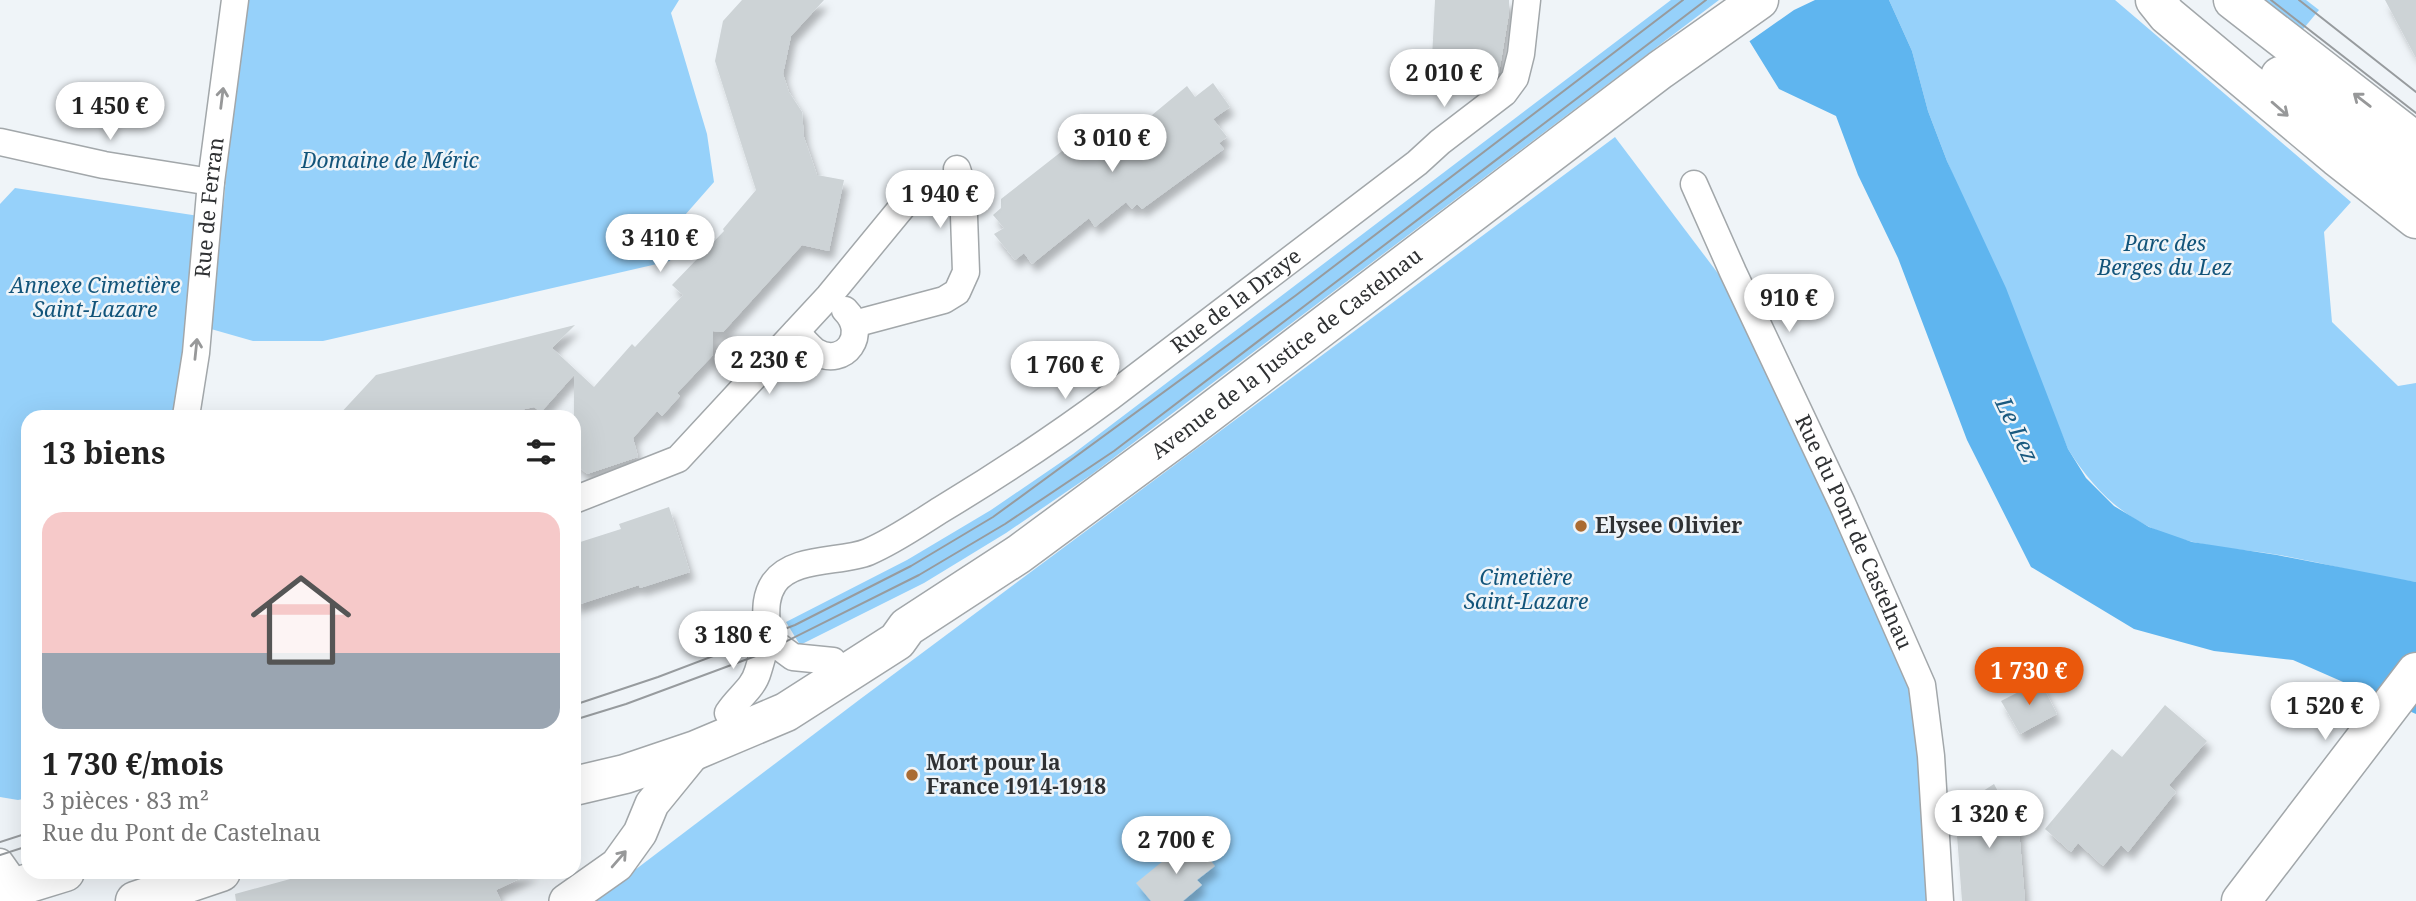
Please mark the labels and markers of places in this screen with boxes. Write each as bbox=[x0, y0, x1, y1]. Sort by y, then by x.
pin: 2 010 € bbox=[1379, 50, 1509, 109]
pin: 1 450 € bbox=[45, 82, 175, 142]
pin: 3 010 € bbox=[1047, 114, 1177, 174]
pin: 1 940 € bbox=[875, 170, 1005, 230]
pin: 3 410 € bbox=[595, 215, 725, 274]
pin: 910 € bbox=[1740, 274, 1838, 334]
pin: 2 230 € bbox=[704, 336, 834, 396]
pin: 1 760 € bbox=[1000, 342, 1130, 401]
place label: Elysee Olivier bbox=[1595, 511, 1742, 539]
marker: Elysee Olivier bbox=[1573, 518, 1589, 534]
pin: 3 180 € bbox=[668, 612, 798, 671]
pin: 1 730 € bbox=[1964, 648, 2094, 707]
pin: 1 520 € bbox=[2260, 682, 2390, 742]
place label: Mort pour la France 1914-1918 bbox=[926, 748, 1106, 800]
marker: Mort pour la France 1914-1918 bbox=[904, 767, 920, 783]
pin: 1 320 € bbox=[1924, 790, 2054, 850]
pin: 2 700 € bbox=[1111, 816, 1241, 876]

